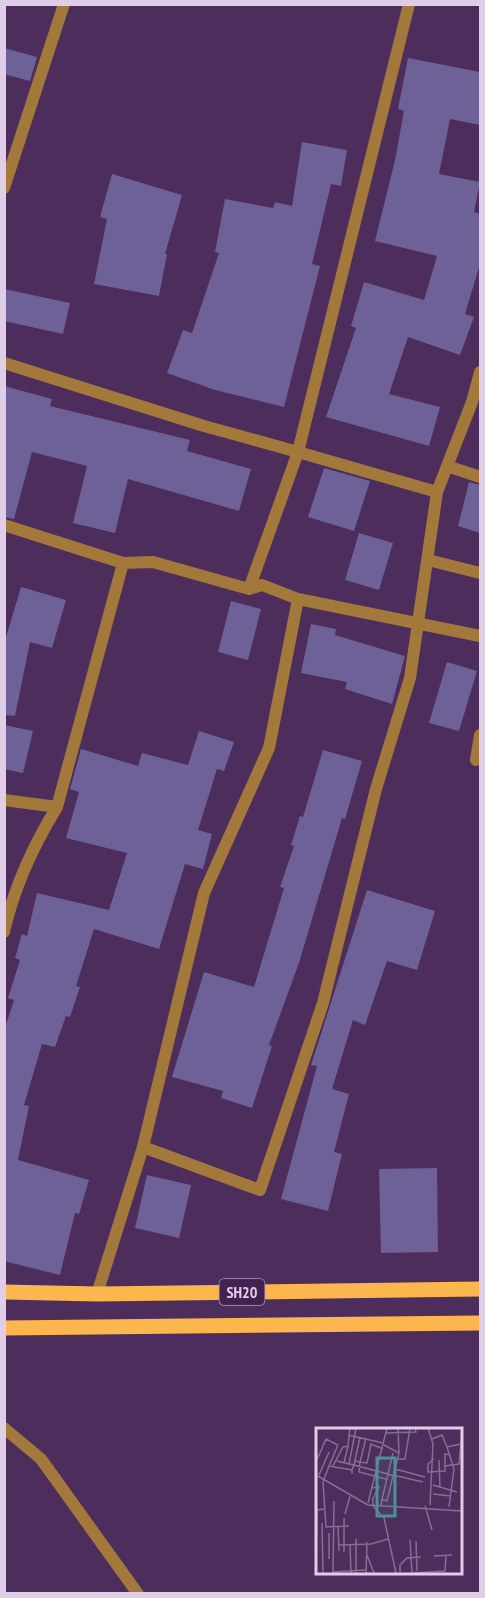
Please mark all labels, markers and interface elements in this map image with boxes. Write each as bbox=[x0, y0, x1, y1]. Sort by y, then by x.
road number: SH20 bbox=[220, 1279, 264, 1305]
inset map bbox=[316, 1428, 461, 1574]

